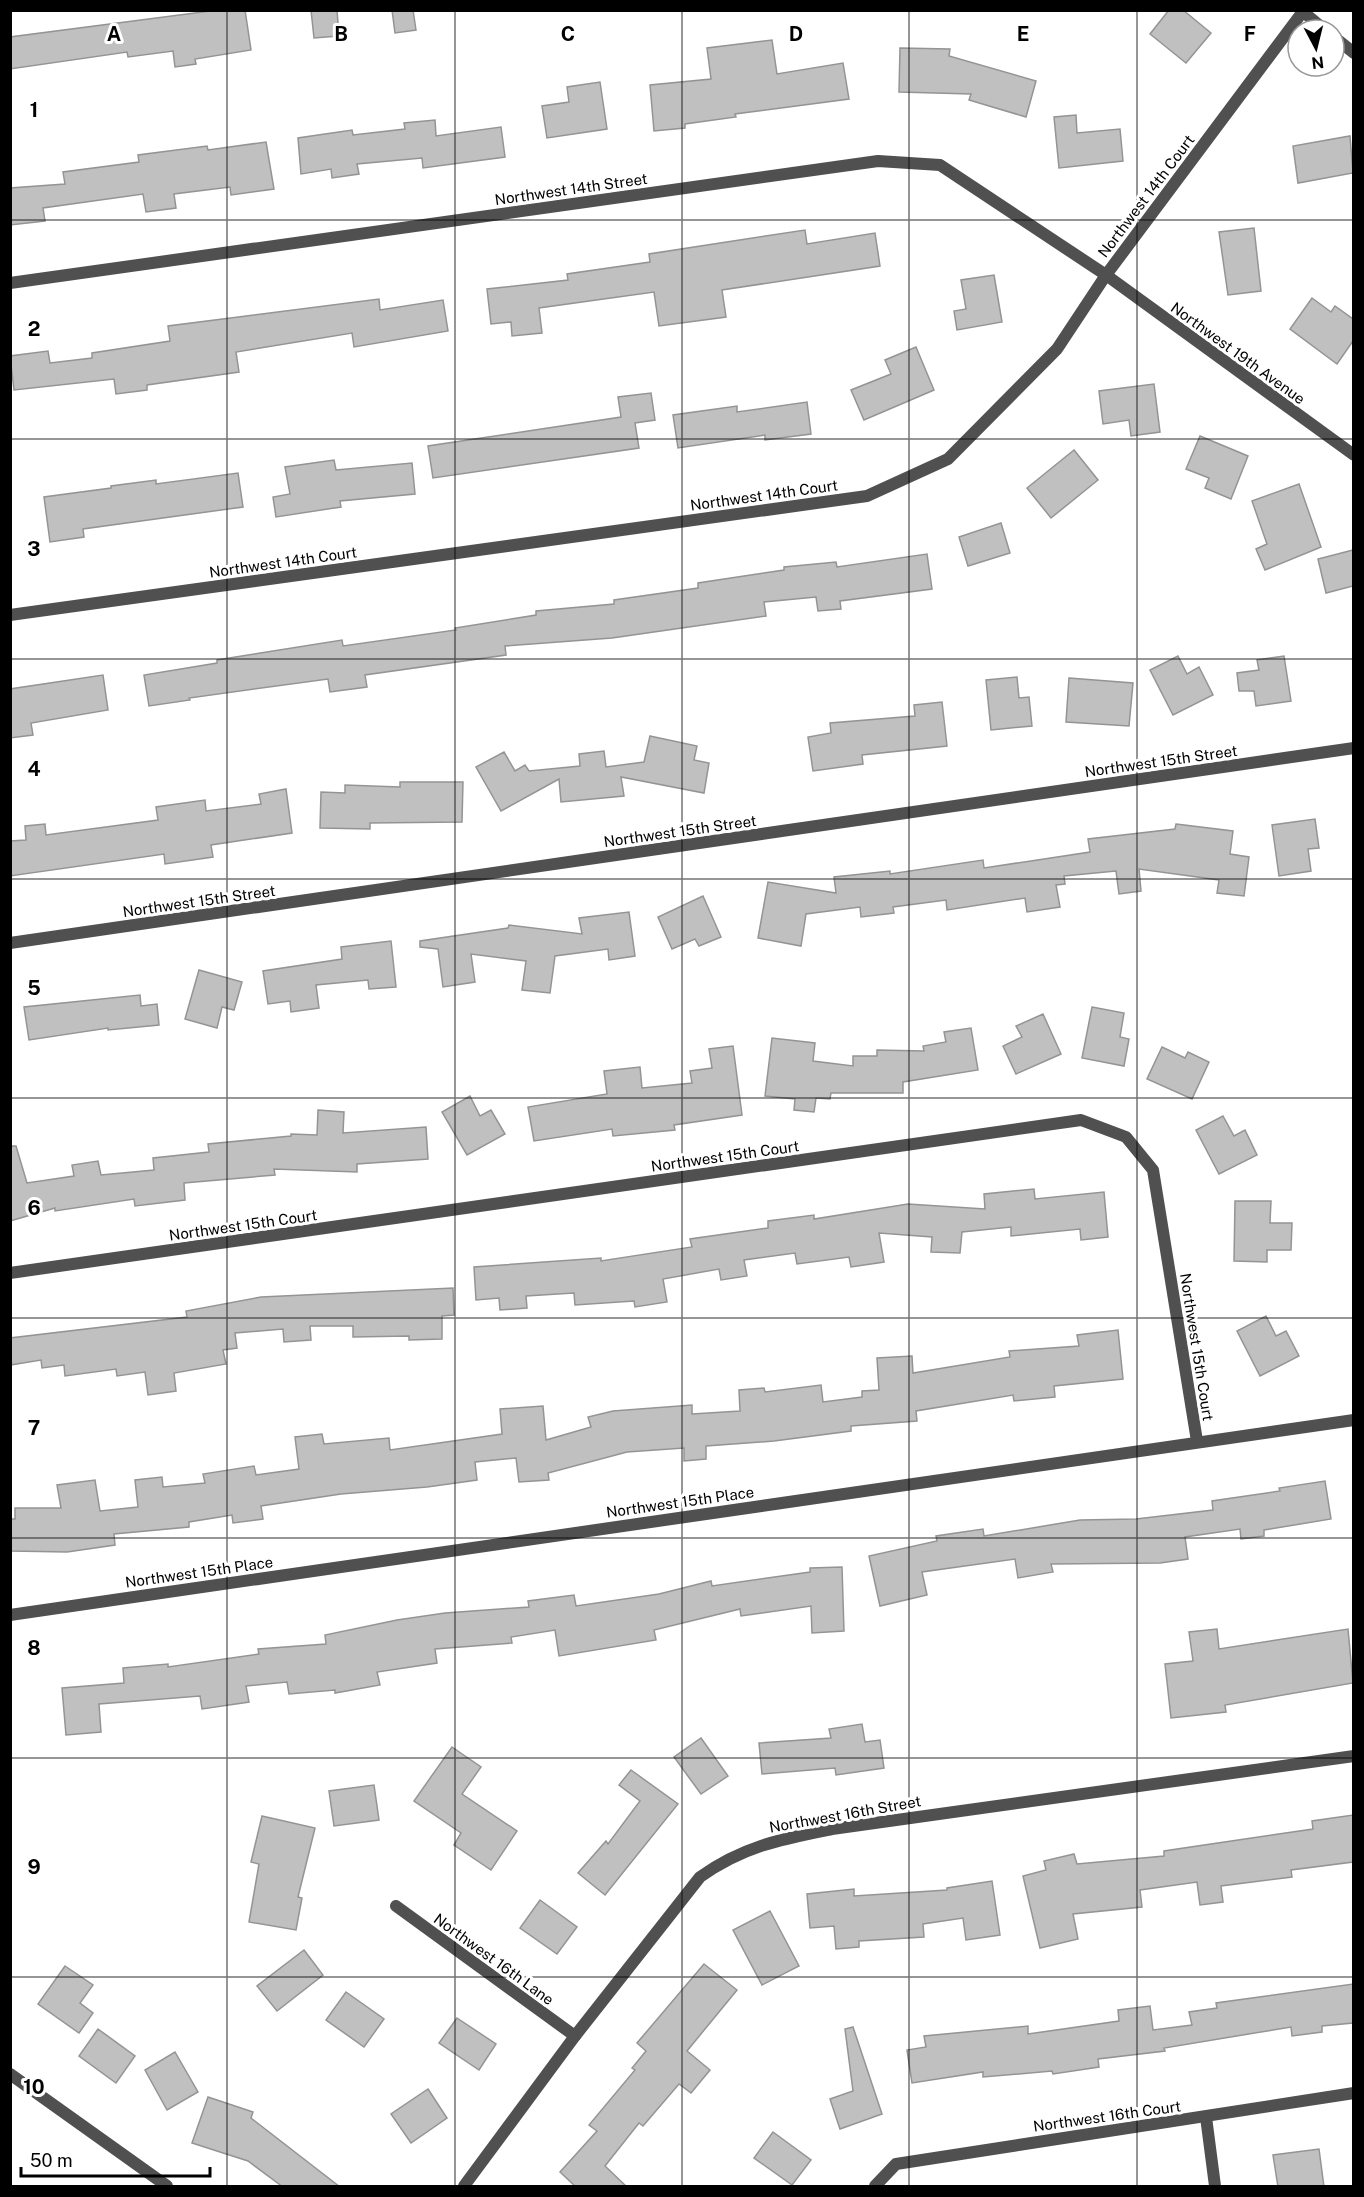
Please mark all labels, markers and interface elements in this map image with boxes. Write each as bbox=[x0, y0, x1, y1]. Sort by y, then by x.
north arrow bbox=[1286, 18, 1346, 78]
text: A bbox=[107, 22, 121, 46]
text: B bbox=[334, 22, 348, 46]
text: C bbox=[561, 22, 575, 46]
text: D bbox=[789, 22, 803, 46]
text: E bbox=[1017, 22, 1029, 46]
text: F bbox=[1244, 22, 1256, 46]
text: N bbox=[1310, 52, 1325, 73]
text: 1 bbox=[30, 98, 38, 122]
street label: Northwest 14th Court bbox=[1094, 131, 1198, 261]
street label: Northwest 14th Street bbox=[494, 170, 649, 208]
street label: Northwest 19th Avenue bbox=[1168, 299, 1308, 407]
text: 2 bbox=[28, 317, 40, 341]
street label: Northwest 14th Court bbox=[689, 476, 839, 514]
text: 3 bbox=[27, 537, 41, 561]
street label: Northwest 14th Court bbox=[208, 543, 358, 581]
street label: Northwest 15th Street bbox=[1084, 742, 1239, 780]
text: 4 bbox=[27, 757, 41, 781]
street label: Northwest 15th Street bbox=[603, 812, 758, 850]
street label: Northwest 15th Street bbox=[122, 882, 277, 920]
text: 5 bbox=[27, 976, 41, 1000]
street label: Northwest 15th Court bbox=[650, 1137, 800, 1175]
text: 6 bbox=[27, 1196, 41, 1220]
street label: Northwest 15th Court bbox=[168, 1206, 318, 1244]
street label: Northwest 15th Court bbox=[1177, 1272, 1217, 1422]
text: 7 bbox=[28, 1416, 40, 1440]
street label: Northwest 15th Place bbox=[605, 1483, 755, 1521]
street label: Northwest 15th Place bbox=[124, 1553, 274, 1591]
text: 8 bbox=[27, 1636, 41, 1660]
street label: Northwest 16th Street bbox=[768, 1792, 922, 1836]
text: 9 bbox=[27, 1855, 41, 1879]
street label: Northwest 16th Lane bbox=[431, 1910, 557, 2008]
text: 10 bbox=[23, 2075, 45, 2099]
street label: Northwest 16th Court bbox=[1032, 2097, 1182, 2135]
scale bar bbox=[21, 2140, 210, 2178]
text: 50 m bbox=[30, 2150, 73, 2171]

